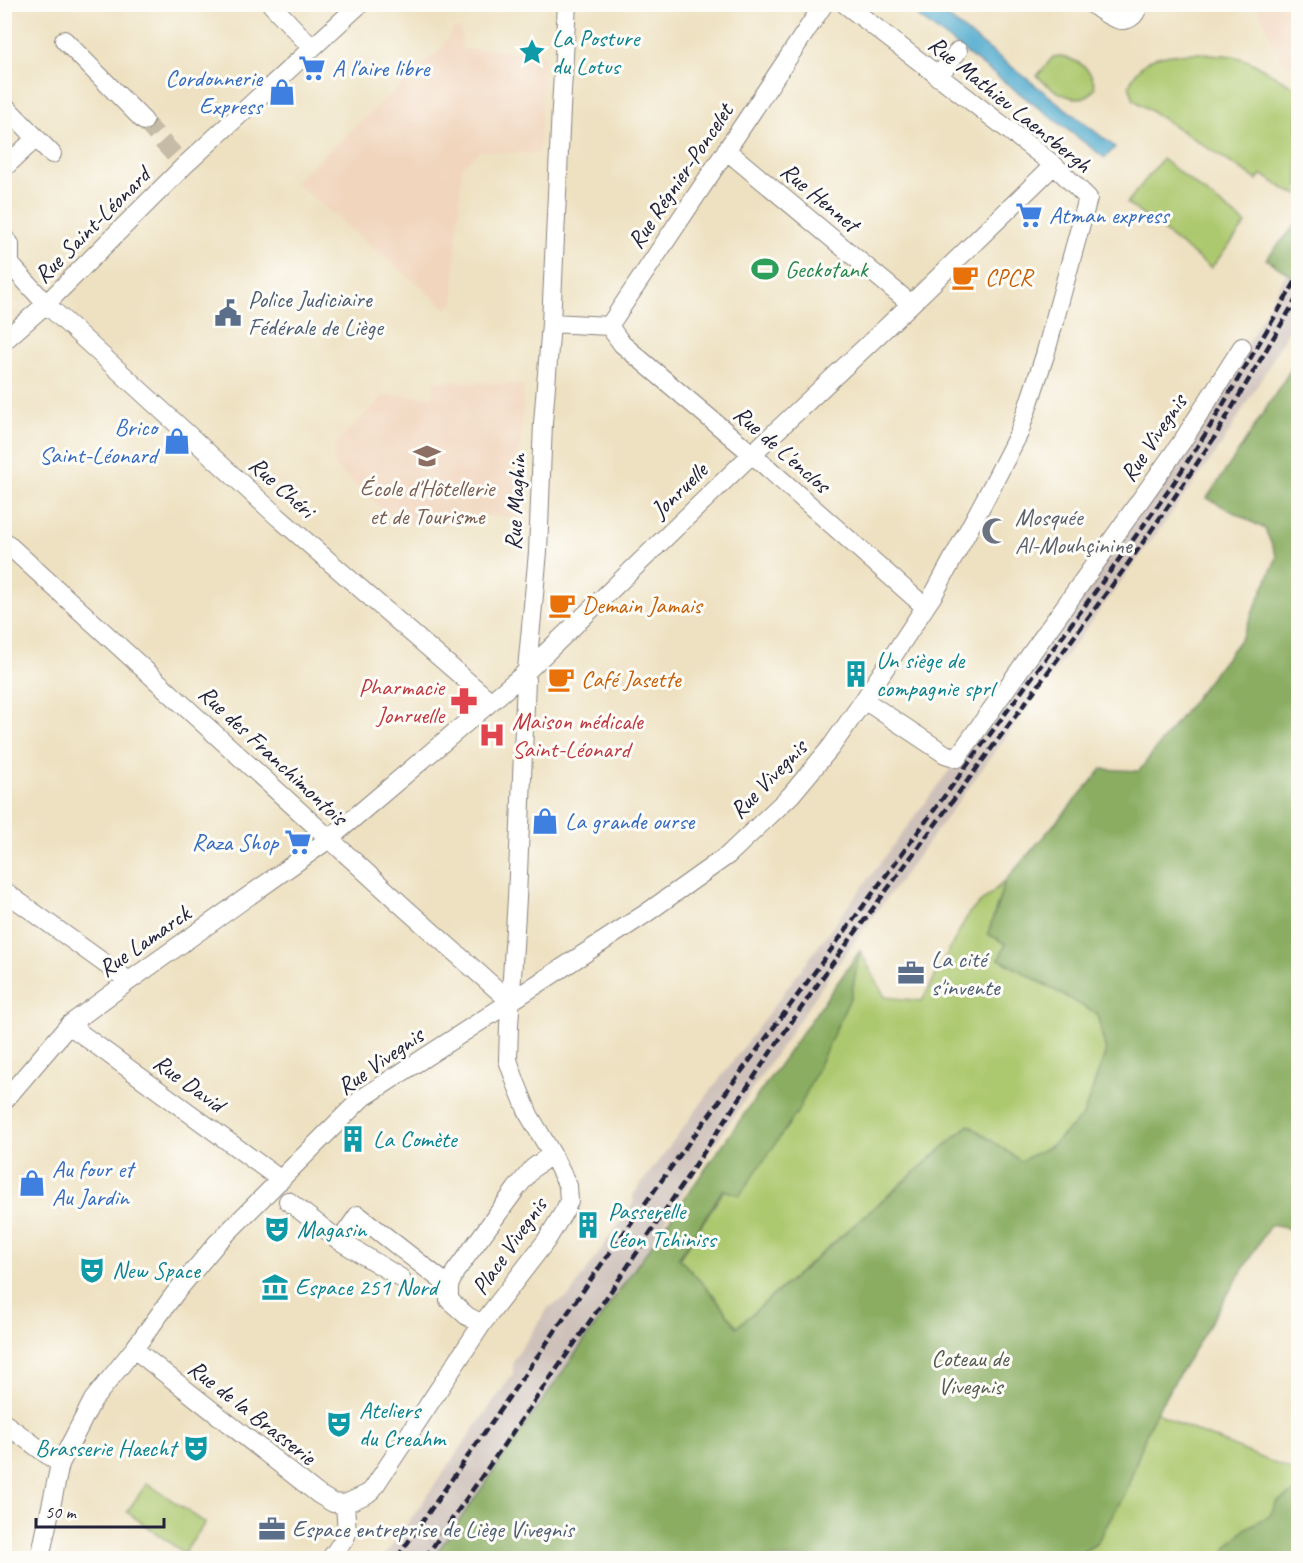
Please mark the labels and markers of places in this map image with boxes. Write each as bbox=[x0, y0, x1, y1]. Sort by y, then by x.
place label: La Posture du Lotus bbox=[552, 23, 641, 81]
place icon: La Posture du Lotus bbox=[517, 37, 547, 67]
supermarket icon: A l'aire libre bbox=[297, 53, 327, 83]
place label: A l'aire libre bbox=[332, 53, 432, 83]
place label: Cordonnerie Express bbox=[165, 63, 264, 121]
shop icon: Cordonnerie Express bbox=[267, 77, 297, 107]
supermarket icon: Atman express bbox=[1014, 200, 1044, 230]
place label: Atman express bbox=[1049, 200, 1171, 230]
sports icon: Geckotank bbox=[750, 254, 780, 284]
place label: Geckotank bbox=[785, 254, 870, 284]
cafe icon: CPCR bbox=[950, 262, 980, 292]
place label: CPCR bbox=[985, 262, 1035, 292]
place label: Police Judiciaire Fédérale de Liège bbox=[248, 284, 385, 342]
public building icon: Police Judiciaire Fédérale de Liège bbox=[213, 298, 243, 328]
place label: Brico Saint-Léonard bbox=[39, 412, 161, 470]
shop icon: Brico Saint-Léonard bbox=[162, 426, 192, 456]
school or university icon: École d'Hôtellerie et de Tourisme bbox=[412, 441, 442, 471]
place label: École d'Hôtellerie et de Tourisme bbox=[360, 473, 497, 531]
place label: Mosquée Al-Mouhçinine bbox=[1015, 502, 1134, 560]
mosque icon: Mosquée Al-Mouhçinine bbox=[980, 516, 1010, 546]
cafe icon: Demain Jamais bbox=[547, 590, 577, 620]
place label: Demain Jamais bbox=[582, 590, 704, 620]
place label: Un siège de compagnie sprl bbox=[876, 645, 998, 703]
building icon: Un siège de compagnie sprl bbox=[841, 659, 871, 689]
cafe icon: Café Jasette bbox=[546, 664, 576, 694]
place label: Café Jasette bbox=[581, 664, 683, 694]
place label: Pharmacie Jonruelle bbox=[358, 672, 446, 730]
pharmacy icon: Pharmacie Jonruelle bbox=[449, 686, 479, 716]
place label: Maison médicale Saint-Léonard bbox=[512, 706, 645, 764]
hospital icon: Maison médicale Saint-Léonard bbox=[477, 720, 507, 750]
shop icon: La grande ourse bbox=[530, 806, 560, 836]
place label: La grande ourse bbox=[565, 806, 696, 836]
place label: Raza Shop bbox=[192, 827, 280, 857]
supermarket icon: Raza Shop bbox=[283, 827, 313, 857]
place label: La cité s'invente bbox=[931, 944, 1002, 1002]
office icon: La cité s'invente bbox=[896, 958, 926, 988]
building icon: La Comète bbox=[338, 1124, 368, 1154]
place label: La Comète bbox=[373, 1124, 459, 1154]
place label: Au four et Au Jardin bbox=[52, 1154, 136, 1212]
shop icon: Au four et Au Jardin bbox=[17, 1168, 47, 1198]
place label: Passerelle Léon Tchiniss bbox=[608, 1196, 717, 1254]
building icon: Passerelle Léon Tchiniss bbox=[573, 1210, 603, 1240]
theatre icon: Magasin bbox=[262, 1214, 292, 1244]
place label: Magasin bbox=[297, 1214, 368, 1244]
theatre icon: New Space bbox=[77, 1255, 107, 1285]
place label: New Space bbox=[112, 1255, 202, 1285]
museum icon: Espace 251 Nord bbox=[260, 1272, 290, 1302]
place label: Espace 251 Nord bbox=[295, 1272, 441, 1302]
place label: Ateliers du Creahm bbox=[359, 1395, 447, 1453]
theatre icon: Ateliers du Creahm bbox=[324, 1409, 354, 1439]
place label: Brasserie Haecht bbox=[35, 1433, 179, 1463]
theatre icon: Brasserie Haecht bbox=[181, 1433, 211, 1463]
office icon: Espace entreprise de Liège Vivegnis bbox=[257, 1514, 287, 1544]
place label: Espace entreprise de Liège Vivegnis bbox=[292, 1514, 575, 1544]

